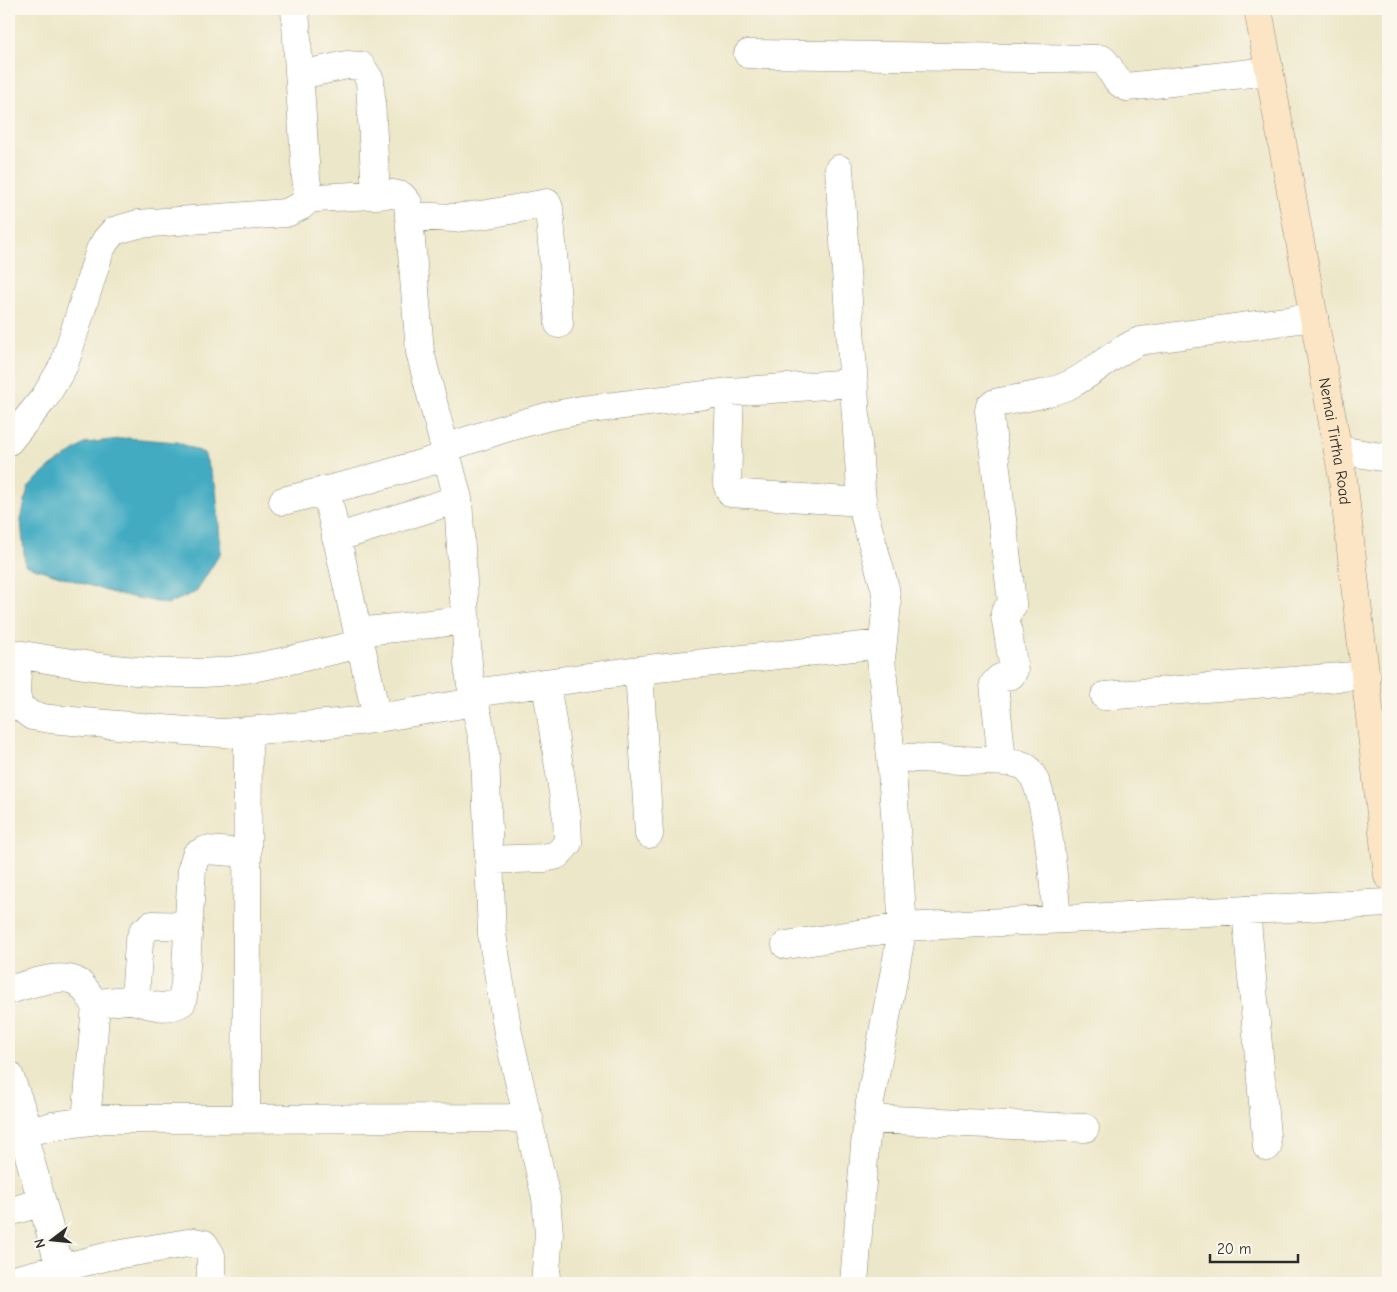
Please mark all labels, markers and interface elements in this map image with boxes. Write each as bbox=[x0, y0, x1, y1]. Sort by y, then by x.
street label: Nemai Tirtha Road bbox=[1315, 376, 1354, 506]
north arrow bbox=[28, 1214, 78, 1264]
scale bar bbox=[1210, 1232, 1297, 1264]
text: N bbox=[31, 1237, 49, 1250]
text: 20 m bbox=[1217, 1240, 1251, 1258]

